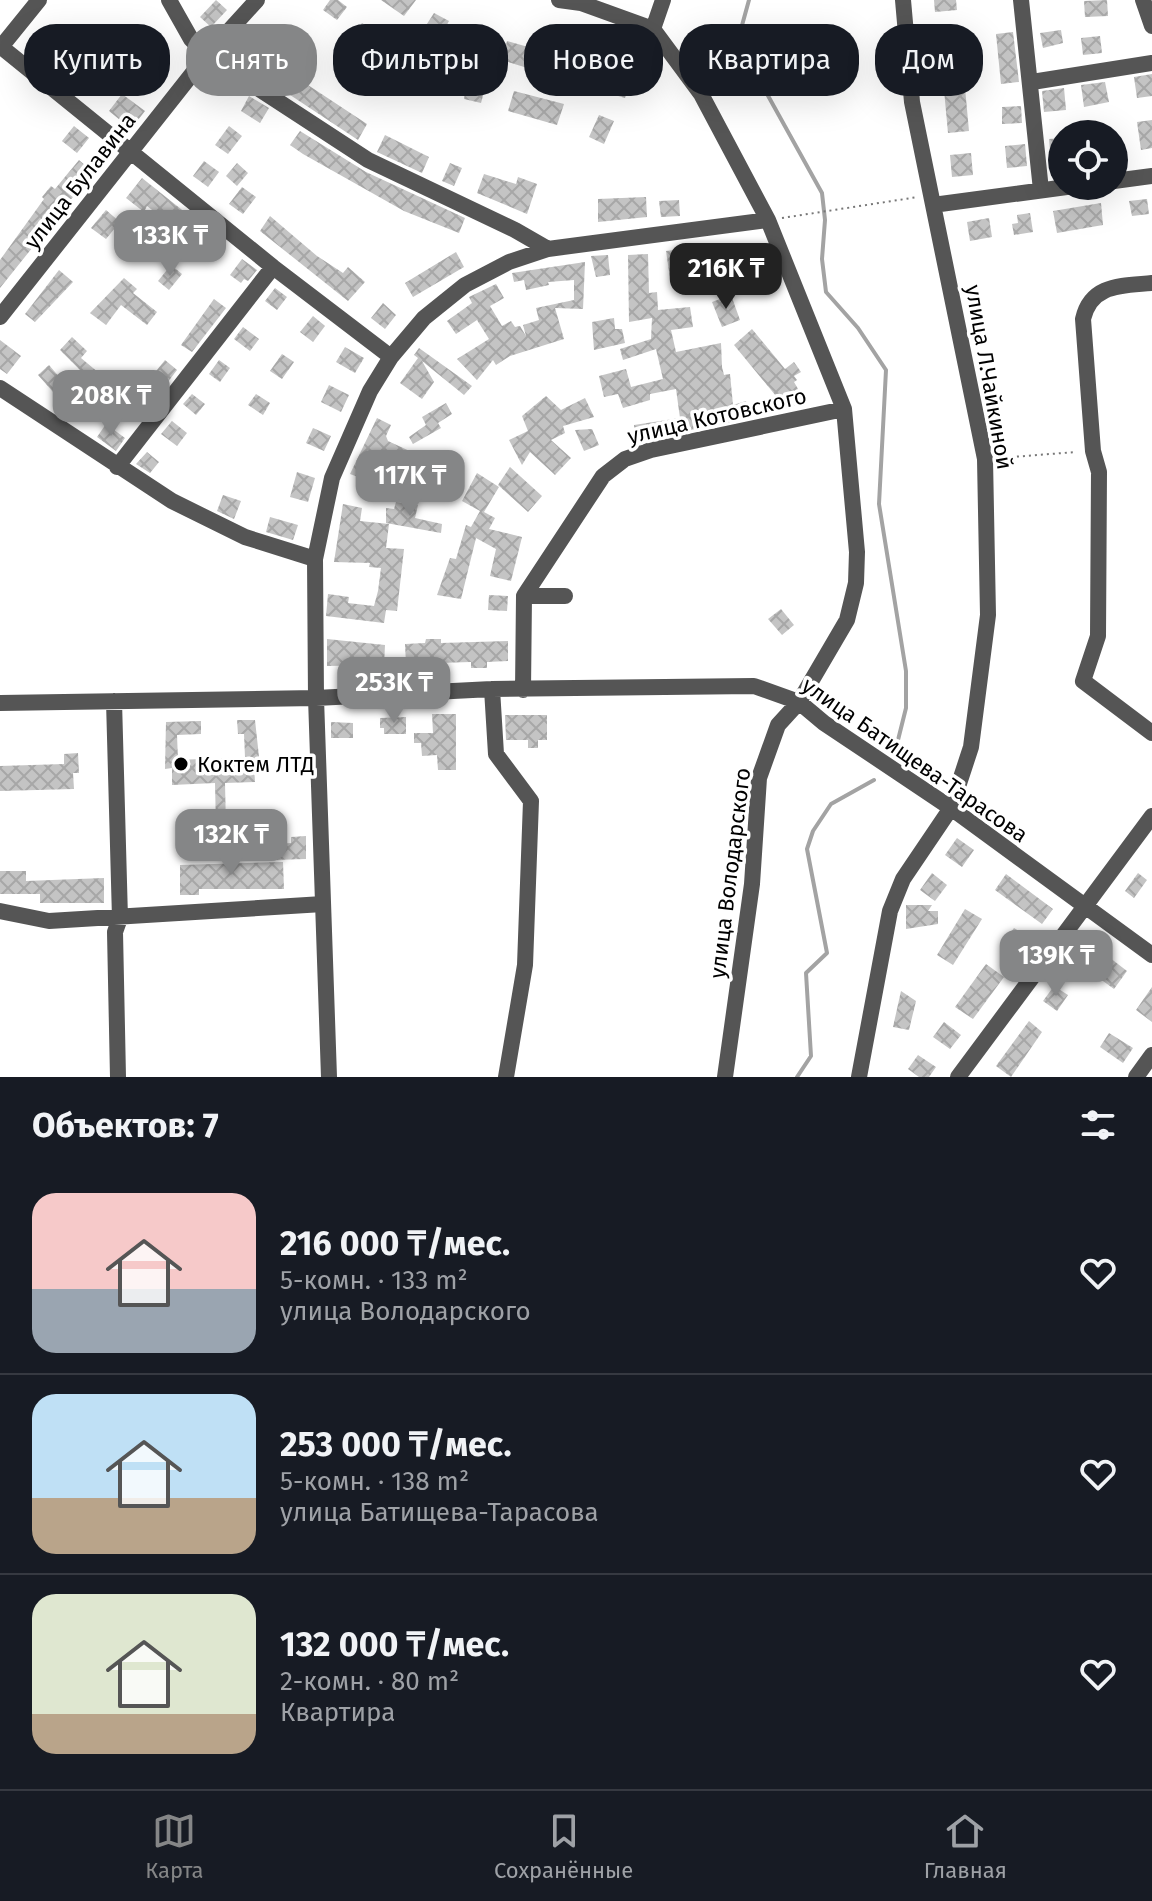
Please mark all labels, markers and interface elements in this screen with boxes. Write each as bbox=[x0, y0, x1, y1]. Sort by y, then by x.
chip: Купить bbox=[24, 24, 170, 96]
chip: Снять bbox=[186, 24, 317, 96]
chip: Фильтры bbox=[333, 24, 508, 96]
chip: Новое bbox=[524, 24, 663, 96]
chip: Квартира bbox=[679, 24, 859, 96]
chip: Дом bbox=[875, 24, 983, 96]
street label: улица Булавина bbox=[18, 107, 142, 255]
map controls bbox=[1048, 120, 1128, 200]
button: locate bbox=[1048, 120, 1128, 200]
pin: 133K ₸ bbox=[105, 210, 235, 278]
text: 133K ₸ bbox=[132, 220, 208, 251]
pin: 216K ₸ bbox=[661, 243, 791, 311]
text: 216K ₸ bbox=[688, 253, 764, 284]
street label: улица Л.Чайкиной bbox=[959, 283, 1019, 471]
pin: 208K ₸ bbox=[46, 370, 176, 438]
text: 208K ₸ bbox=[71, 380, 151, 411]
street label: улица Котовского bbox=[625, 382, 809, 450]
pin: 117K ₸ bbox=[345, 450, 475, 518]
text: 117K ₸ bbox=[374, 460, 446, 491]
pin: 253K ₸ bbox=[329, 657, 459, 725]
text: 253K ₸ bbox=[355, 667, 433, 698]
street label: улица Батищева-Тарасова bbox=[797, 672, 1033, 848]
place label: Коктем ЛТД bbox=[197, 751, 314, 778]
marker: Коктем ЛТД bbox=[172, 755, 190, 773]
street label: улица Володарского bbox=[704, 766, 756, 980]
pin: 132K ₸ bbox=[166, 809, 296, 877]
text: 132K ₸ bbox=[193, 819, 269, 850]
pin: 139K ₸ bbox=[991, 930, 1121, 998]
text: 139K ₸ bbox=[1018, 940, 1094, 971]
icon: filters bbox=[1076, 1103, 1120, 1147]
text: Объектов: 7 bbox=[32, 1105, 219, 1146]
text: 216 000 ₸/мес. bbox=[280, 1223, 510, 1264]
icon: home bbox=[96, 1225, 192, 1321]
icon: heart bbox=[1076, 1251, 1120, 1295]
text: 5-комн. · 133 m² bbox=[280, 1265, 468, 1296]
text: улица Володарского bbox=[280, 1296, 531, 1327]
text: 253 000 ₸/мес. bbox=[280, 1424, 512, 1465]
icon: home bbox=[96, 1426, 192, 1522]
icon: heart bbox=[1076, 1452, 1120, 1496]
text: 5-комн. · 138 m² bbox=[280, 1466, 469, 1497]
text: улица Батищева-Тарасова bbox=[280, 1497, 599, 1528]
text: 132 000 ₸/мес. bbox=[280, 1624, 509, 1665]
icon: home bbox=[96, 1626, 192, 1722]
icon: heart bbox=[1076, 1652, 1120, 1696]
text: 2-комн. · 80 m² bbox=[280, 1666, 459, 1697]
text: Квартира bbox=[280, 1697, 395, 1728]
tab: Карта bbox=[145, 1809, 204, 1884]
tab: Сохранённые bbox=[494, 1809, 633, 1884]
tab: Главная bbox=[924, 1809, 1007, 1884]

